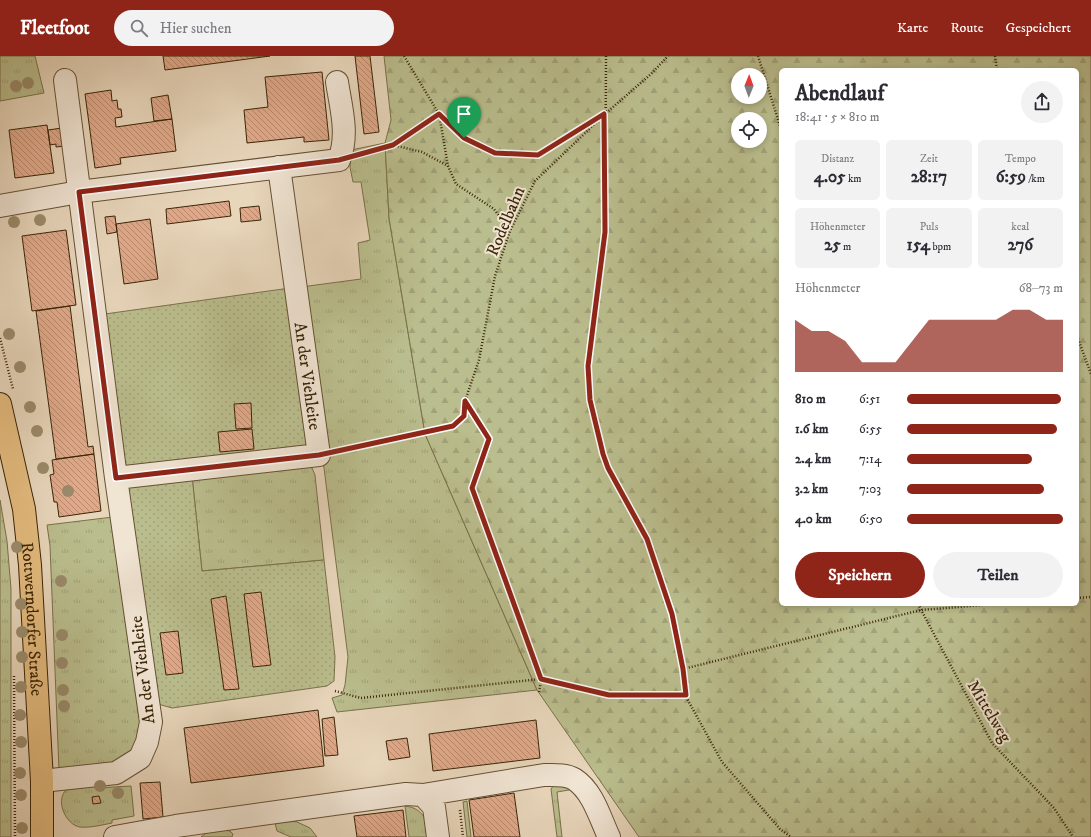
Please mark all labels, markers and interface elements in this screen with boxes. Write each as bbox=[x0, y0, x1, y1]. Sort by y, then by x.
search box bbox=[114, 10, 394, 46]
text: Fleetfoot bbox=[20, 17, 90, 40]
icon: search bbox=[128, 17, 150, 39]
text: Hier suchen bbox=[160, 19, 232, 38]
text: Karte bbox=[897, 19, 928, 37]
text: Route bbox=[950, 19, 983, 37]
text: Gespeichert bbox=[1005, 19, 1071, 37]
north arrow bbox=[731, 68, 767, 104]
map controls bbox=[731, 68, 767, 148]
text: Abendlauf bbox=[795, 80, 884, 107]
button: share bbox=[1021, 81, 1063, 123]
pin bbox=[447, 97, 481, 138]
icon: arrive bbox=[453, 103, 475, 125]
text: 18:41 · 5 × 810 m bbox=[795, 109, 880, 125]
button: locate bbox=[731, 112, 767, 148]
text: Distanz bbox=[821, 152, 854, 166]
text: Zeit bbox=[920, 152, 938, 166]
text: Tempo bbox=[1005, 152, 1036, 166]
text: 4.05 bbox=[814, 166, 846, 188]
text: 28:17 bbox=[911, 166, 947, 188]
text: 6:59 bbox=[996, 166, 1026, 188]
text: km bbox=[846, 172, 862, 186]
text: /km bbox=[1026, 172, 1045, 186]
street label: Rodelbahn bbox=[482, 183, 530, 259]
text: Höhenmeter bbox=[810, 220, 865, 234]
text: Puls bbox=[920, 220, 938, 234]
text: kcal bbox=[1011, 220, 1029, 234]
text: 25 bbox=[824, 234, 841, 256]
text: 154 bbox=[907, 234, 930, 256]
text: 276 bbox=[1007, 234, 1033, 256]
text: m bbox=[841, 240, 851, 254]
text: bpm bbox=[930, 240, 951, 254]
text: Höhenmeter bbox=[795, 280, 860, 296]
text: 68–73 m bbox=[1019, 280, 1063, 296]
street label: An der Viehleite bbox=[289, 321, 325, 431]
text: 810 m bbox=[795, 391, 826, 407]
text: 6:51 bbox=[859, 391, 880, 407]
text: 1.6 km bbox=[795, 421, 829, 437]
text: 6:55 bbox=[859, 421, 882, 437]
text: 2.4 km bbox=[795, 451, 831, 467]
text: 7:14 bbox=[859, 451, 882, 467]
text: 3.2 km bbox=[795, 481, 828, 497]
text: 7:03 bbox=[859, 481, 881, 497]
text: 4.0 km bbox=[795, 511, 832, 527]
text: 6:50 bbox=[859, 511, 883, 527]
street label: Rottwerndorfer Straße bbox=[16, 541, 47, 697]
button: Speichern bbox=[795, 552, 925, 598]
button: Teilen bbox=[933, 552, 1063, 598]
street label: An der Viehleite bbox=[125, 615, 161, 725]
street label: Mittelweg bbox=[962, 676, 1017, 747]

